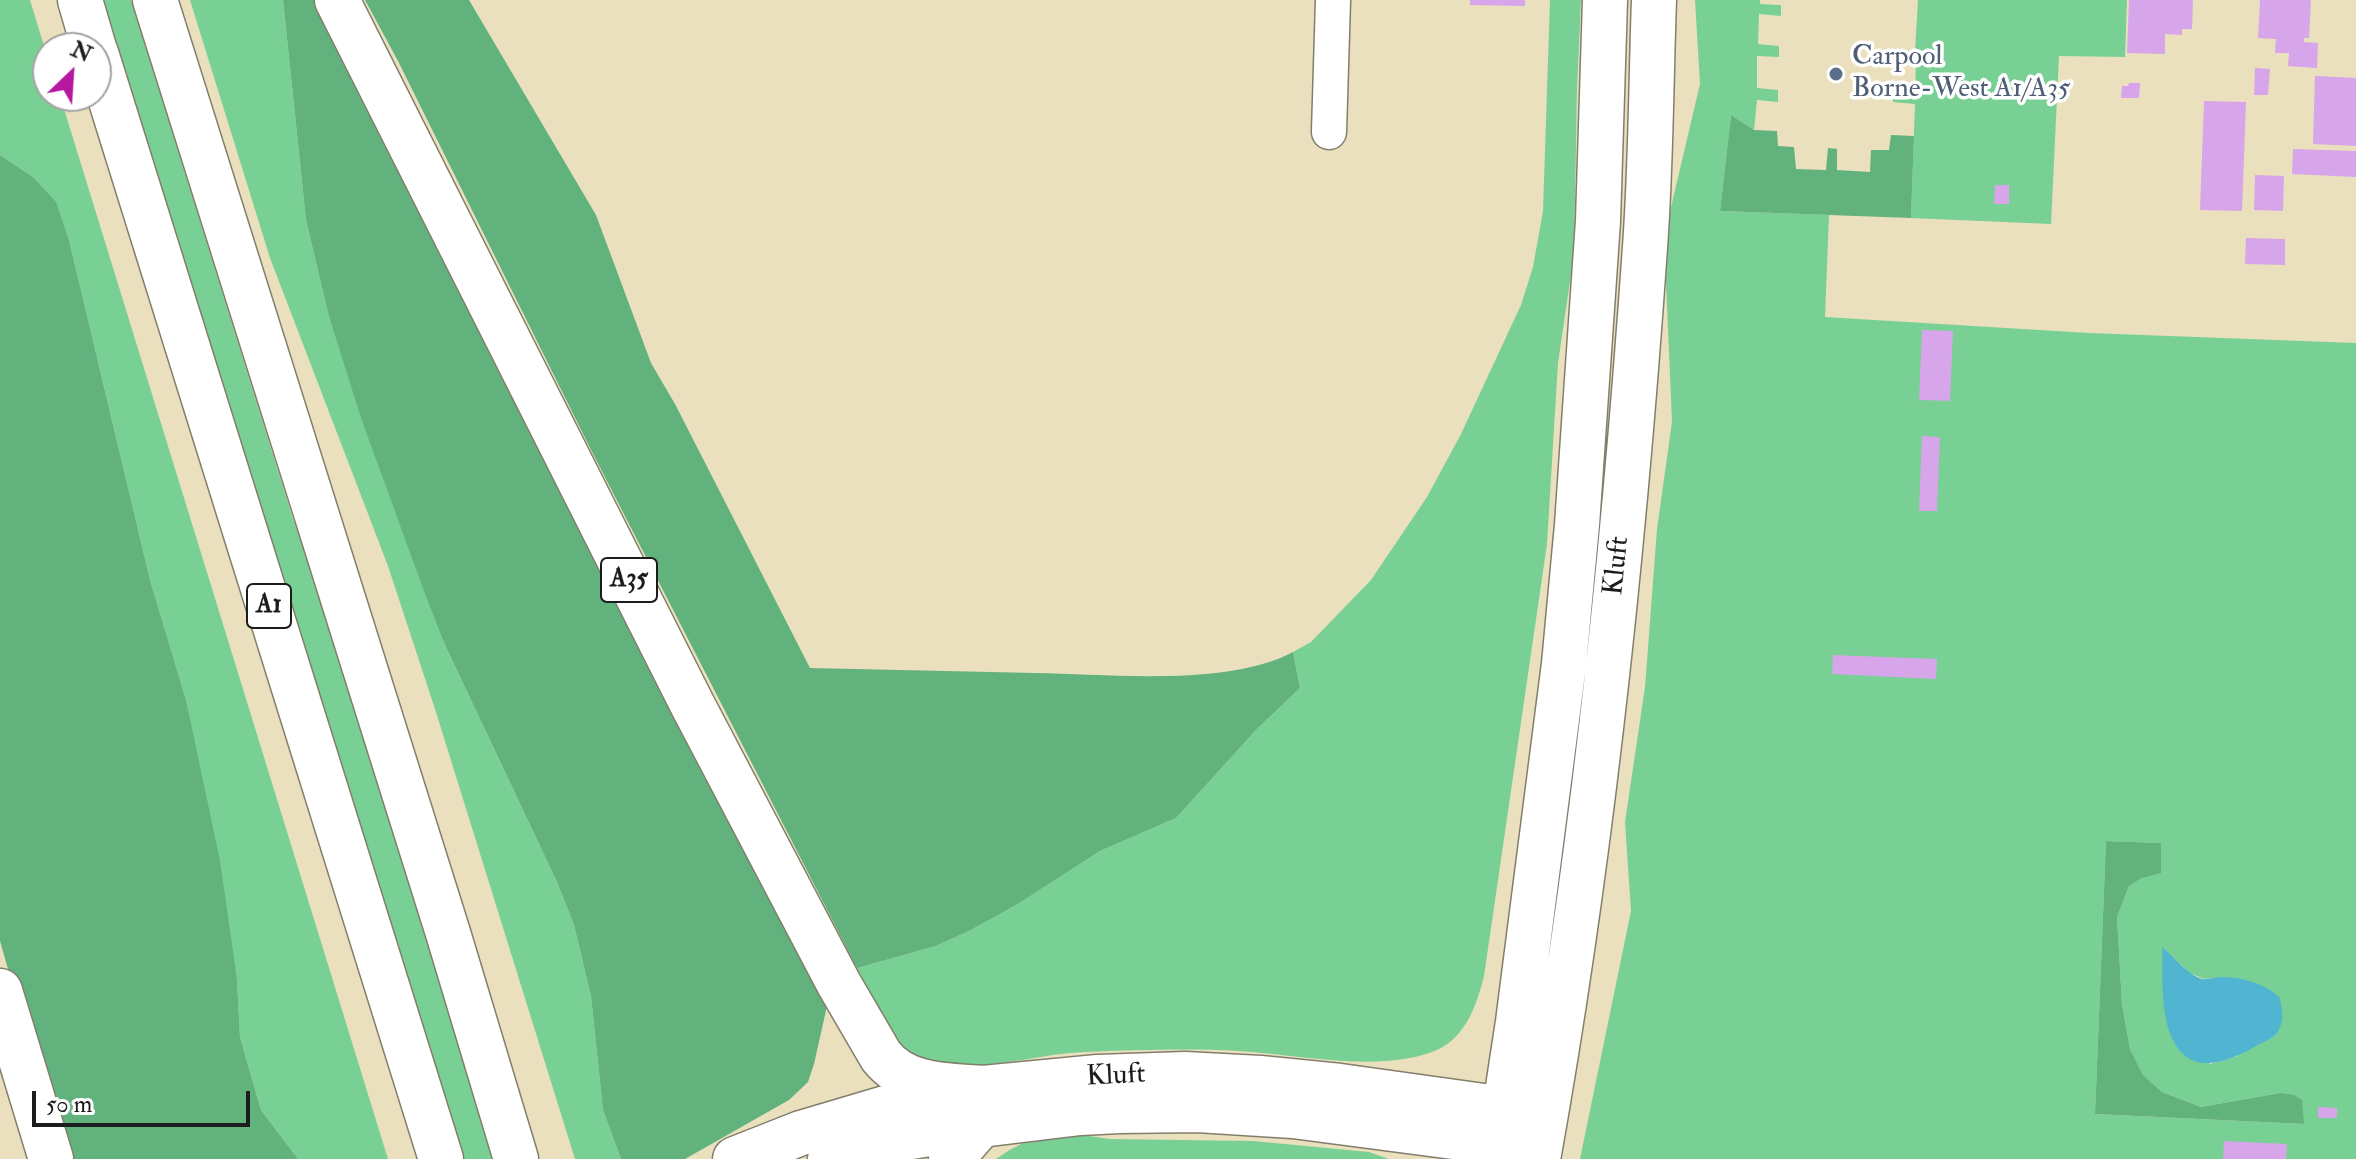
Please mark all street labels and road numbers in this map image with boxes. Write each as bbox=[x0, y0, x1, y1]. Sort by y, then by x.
street label: Kluft bbox=[1598, 535, 1638, 597]
road number: A35 bbox=[601, 558, 657, 602]
road number: A1 bbox=[247, 584, 291, 628]
street label: Kluft bbox=[1086, 1059, 1146, 1095]

